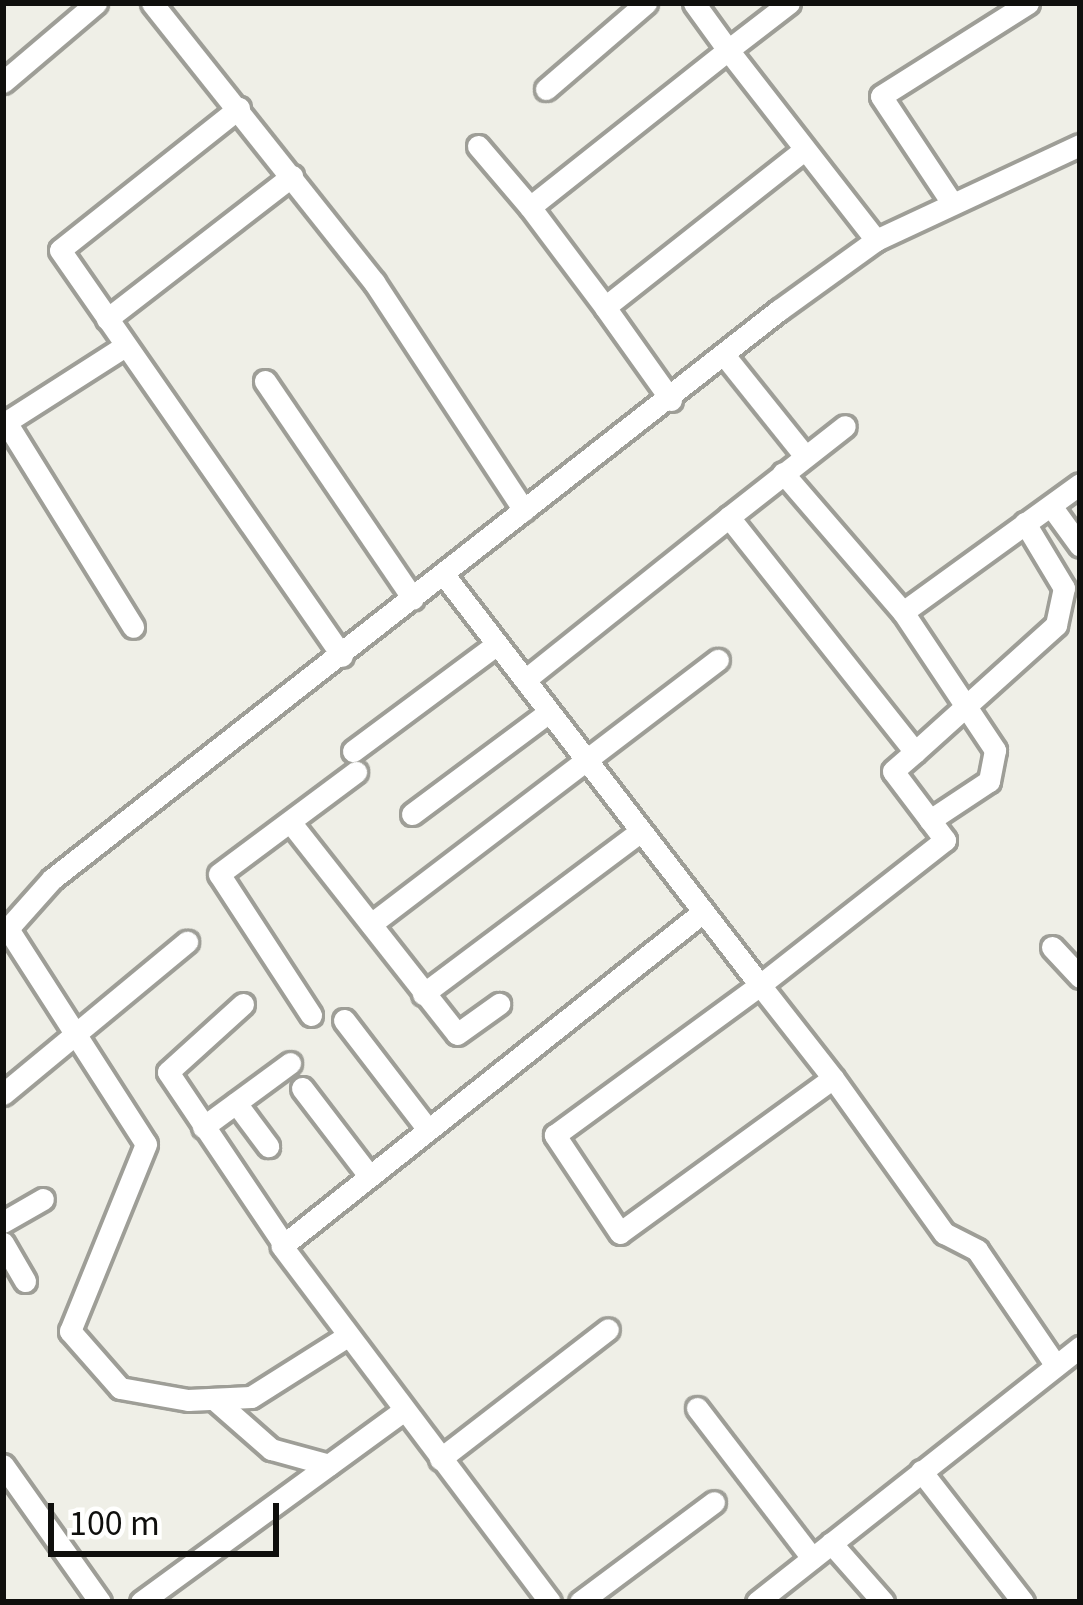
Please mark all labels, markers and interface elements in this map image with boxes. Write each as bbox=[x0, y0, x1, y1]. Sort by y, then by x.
scale bar bbox=[54, 1479, 285, 1553]
text: 100 m bbox=[69, 1498, 160, 1549]

